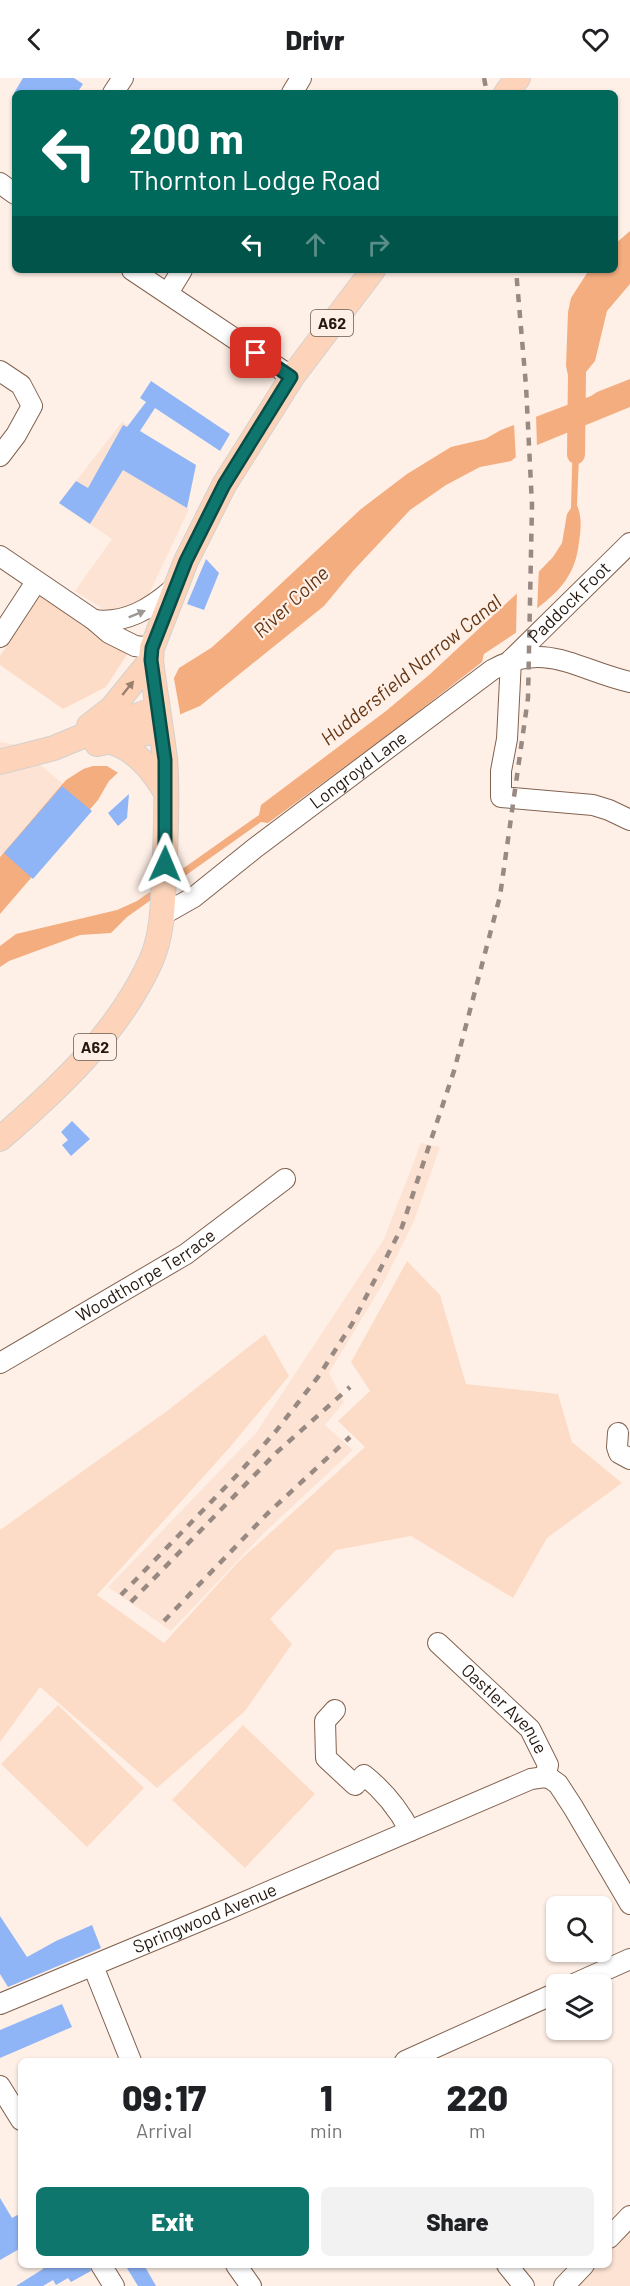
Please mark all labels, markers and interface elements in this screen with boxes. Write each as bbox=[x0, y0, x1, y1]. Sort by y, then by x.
icon: back bbox=[18, 23, 51, 56]
text: Drivr bbox=[285, 23, 345, 55]
icon: heart bbox=[579, 23, 612, 56]
text: 200 m bbox=[129, 112, 244, 162]
icon: left bbox=[30, 114, 108, 192]
text: Thornton Lodge Road bbox=[129, 163, 381, 195]
icon: left bbox=[236, 228, 269, 261]
icon: ahead bbox=[299, 228, 332, 261]
icon: right bbox=[362, 228, 395, 261]
road number: A62 bbox=[311, 310, 353, 336]
pin bbox=[230, 327, 281, 378]
icon: arrive bbox=[239, 336, 272, 369]
street label: Paddock Foot bbox=[523, 556, 615, 647]
water label: River Colne bbox=[248, 560, 333, 642]
water label: Huddersfield Narrow Canal bbox=[315, 589, 506, 749]
one-way arrow bbox=[128, 609, 146, 619]
one-way arrow bbox=[121, 680, 134, 696]
street label: Longroyd Lane bbox=[305, 726, 410, 813]
position arrow bbox=[133, 832, 197, 896]
road number: A62 bbox=[74, 1034, 116, 1060]
street label: Woodthorpe Terrace bbox=[72, 1224, 219, 1326]
street label: Oastler Avenue bbox=[457, 1659, 553, 1757]
street label: Springwood Avenue bbox=[129, 1878, 280, 1958]
map controls bbox=[546, 1896, 612, 2040]
button: search bbox=[546, 1896, 612, 1962]
button: layers bbox=[546, 1974, 612, 2040]
text: 09:17 bbox=[122, 2075, 206, 2118]
text: 1 bbox=[320, 2075, 333, 2118]
text: 220 bbox=[447, 2075, 508, 2118]
text: Arrival bbox=[136, 2118, 192, 2142]
text: min bbox=[310, 2118, 343, 2142]
text: m bbox=[469, 2118, 486, 2142]
button: Exit bbox=[36, 2187, 309, 2256]
button: Share bbox=[321, 2187, 594, 2256]

